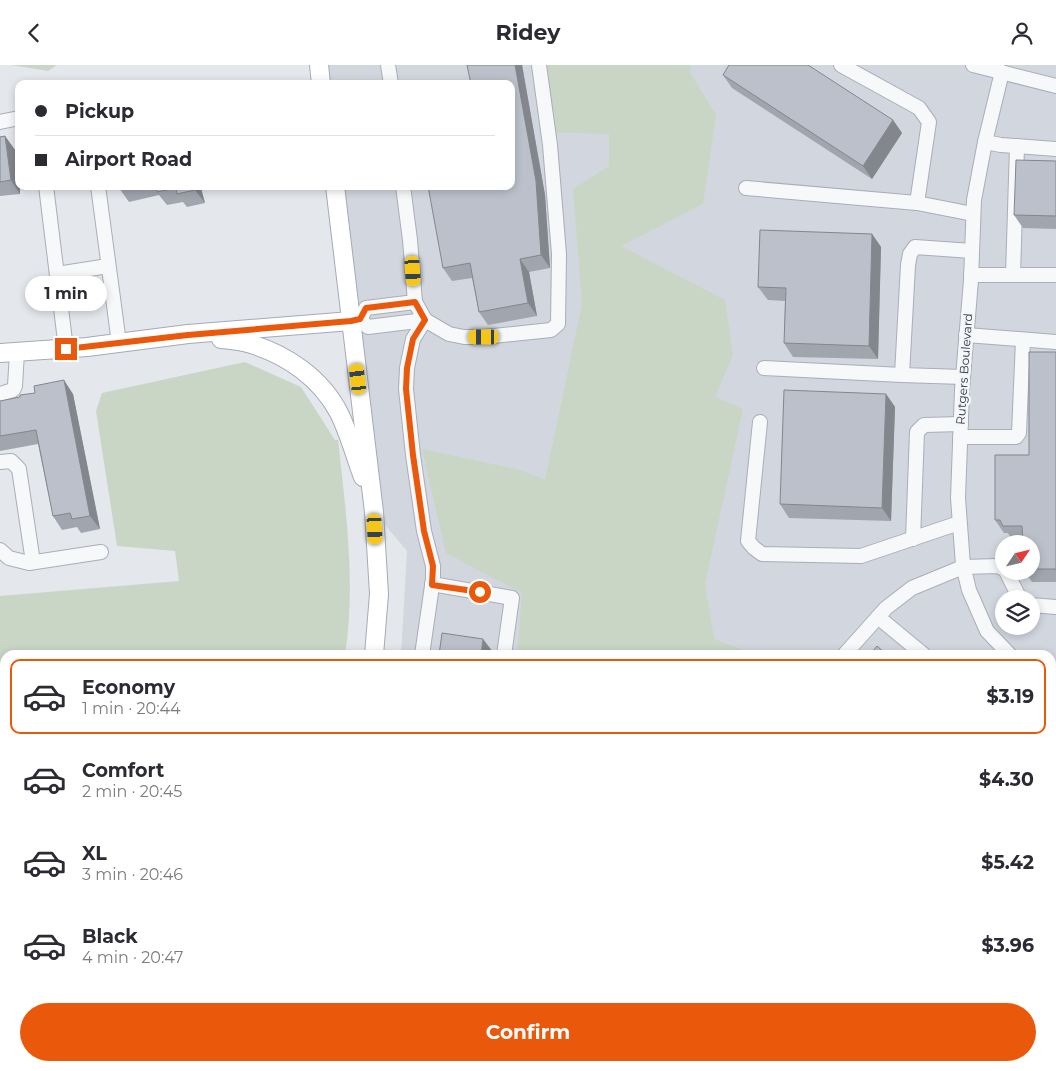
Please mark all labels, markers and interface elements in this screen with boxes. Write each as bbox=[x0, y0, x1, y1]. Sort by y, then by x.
icon: back bbox=[20, 19, 48, 47]
text: Ridey bbox=[495, 19, 561, 46]
icon: person bbox=[1008, 19, 1036, 47]
text: Pickup bbox=[65, 100, 134, 123]
text: Airport Road bbox=[65, 148, 192, 171]
car bbox=[404, 256, 421, 286]
callout: 1 min bbox=[25, 277, 107, 311]
text: 1 min bbox=[44, 284, 88, 303]
street label: Rutgers Boulevard bbox=[953, 313, 975, 425]
car bbox=[469, 330, 499, 345]
route end bbox=[55, 338, 77, 360]
car bbox=[348, 363, 367, 395]
car bbox=[366, 514, 383, 544]
north arrow bbox=[995, 535, 1040, 580]
map controls bbox=[995, 535, 1040, 635]
route start bbox=[469, 581, 491, 603]
button: layers bbox=[995, 590, 1040, 635]
icon: car bbox=[22, 674, 67, 719]
text: Economy bbox=[82, 676, 175, 699]
text: $3.19 bbox=[986, 685, 1034, 708]
text: 1 min · 20:44 bbox=[82, 699, 181, 718]
icon: car bbox=[22, 757, 67, 802]
text: Comfort bbox=[82, 759, 164, 782]
text: $4.30 bbox=[979, 768, 1034, 791]
text: 2 min · 20:45 bbox=[82, 782, 182, 801]
icon: car bbox=[22, 840, 67, 885]
text: XL bbox=[82, 842, 107, 865]
text: $5.42 bbox=[981, 851, 1034, 874]
text: 3 min · 20:46 bbox=[82, 865, 183, 884]
icon: car bbox=[22, 923, 67, 968]
text: Black bbox=[82, 925, 138, 948]
text: $3.96 bbox=[982, 934, 1034, 957]
text: 4 min · 20:47 bbox=[82, 948, 184, 967]
button: Confirm bbox=[20, 1003, 1036, 1061]

